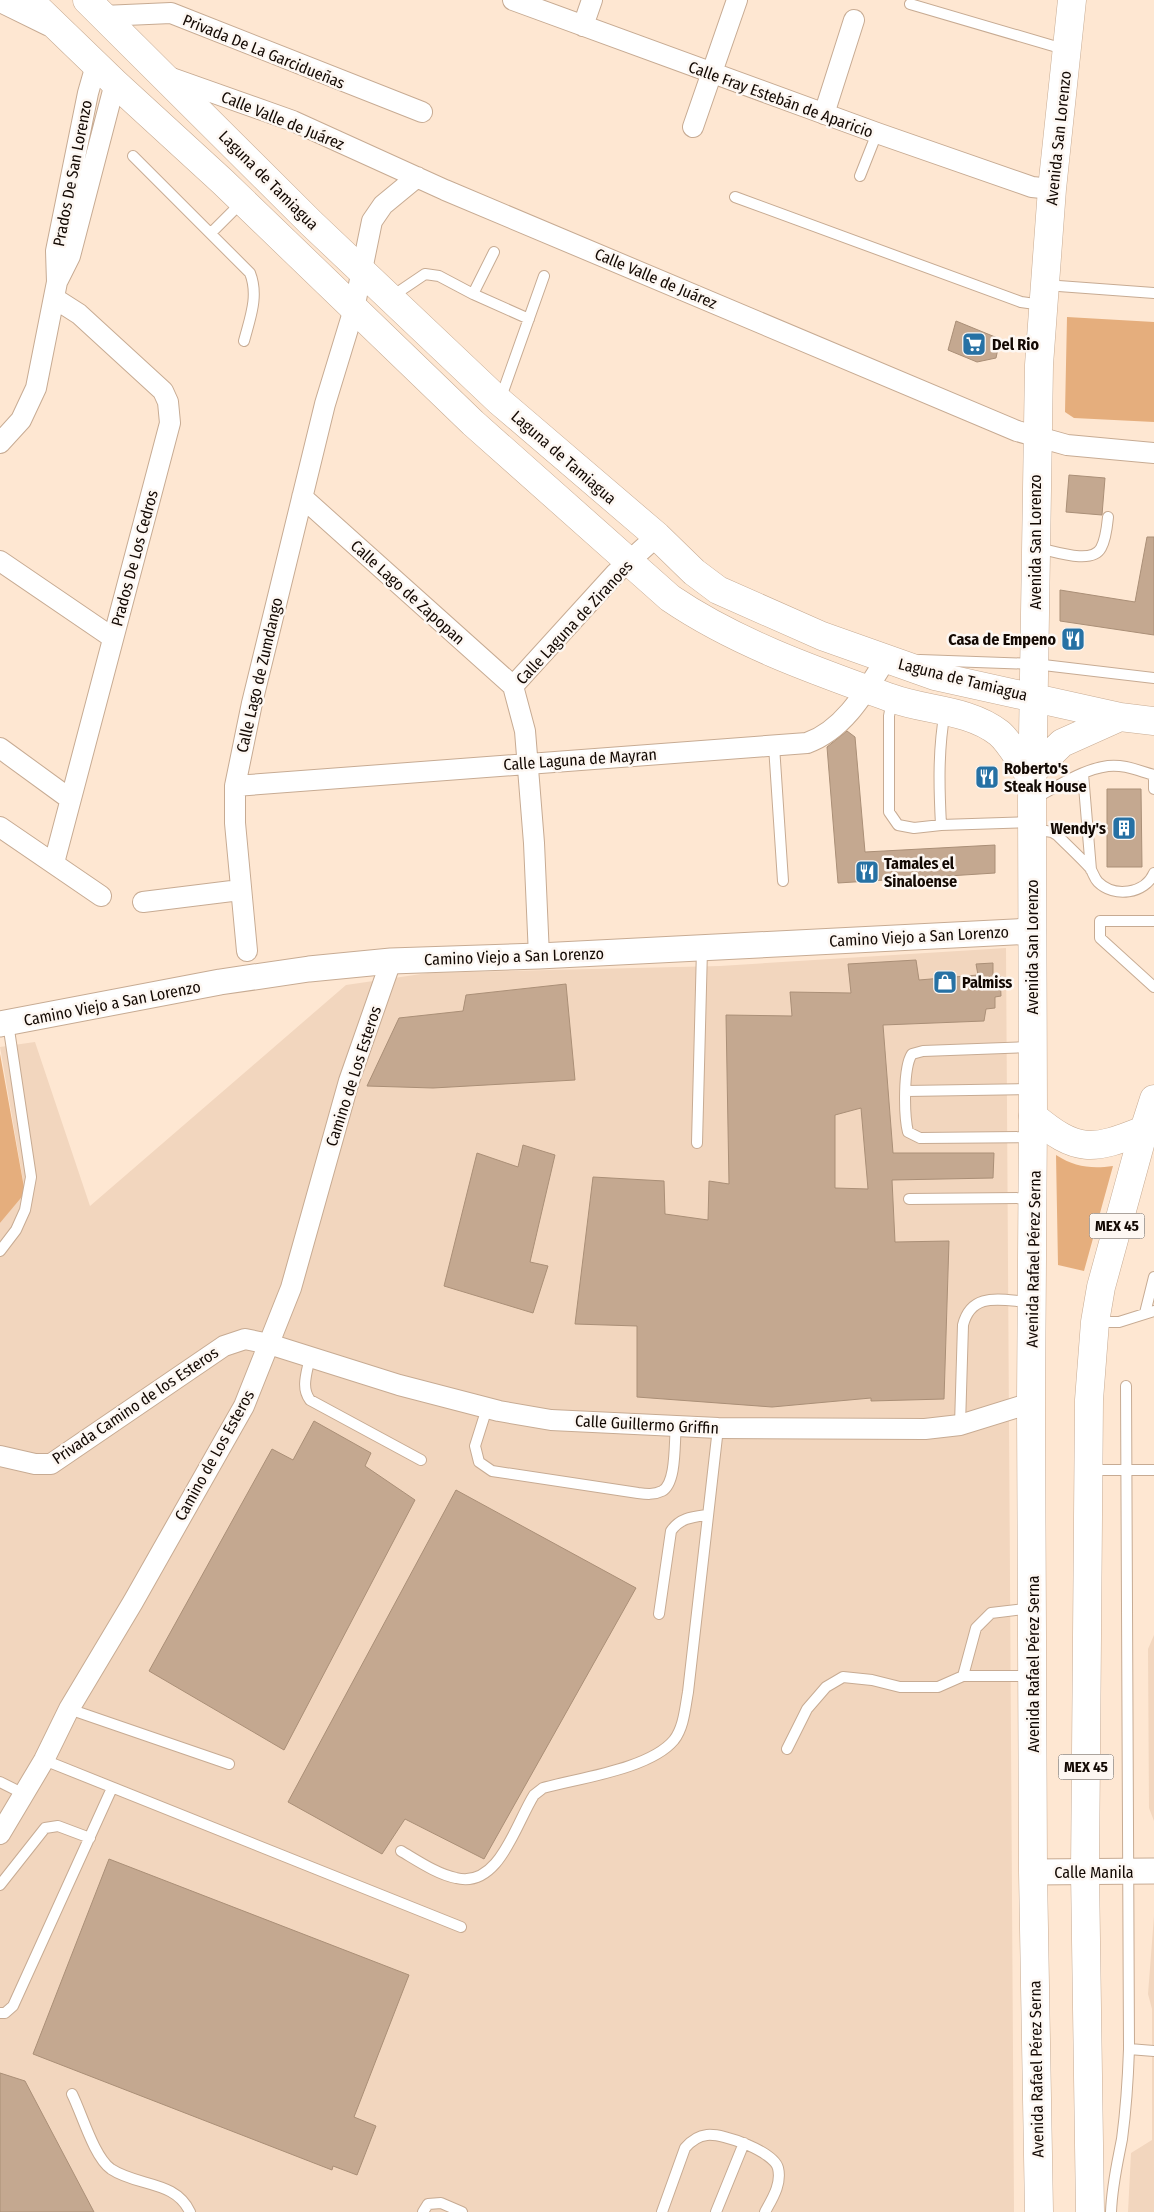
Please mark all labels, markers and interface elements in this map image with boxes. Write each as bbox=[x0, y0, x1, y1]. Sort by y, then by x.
street label: Privada De La Garcidueñas bbox=[180, 10, 348, 93]
street label: Calle Fray Estebán de Aparicio bbox=[686, 57, 876, 142]
street label: Avenida San Lorenzo bbox=[1042, 70, 1075, 206]
street label: Calle Valle de Juárez bbox=[219, 87, 347, 154]
street label: Prados De San Lorenzo bbox=[49, 98, 96, 248]
street label: Laguna de Tamiagua bbox=[215, 127, 322, 234]
street label: Calle Valle de Juárez bbox=[592, 244, 720, 313]
supermarket icon: Del Rio bbox=[961, 331, 987, 357]
place label: Del Rio bbox=[992, 335, 1039, 354]
street label: Laguna de Tamiagua bbox=[507, 407, 620, 508]
street label: Avenida San Lorenzo bbox=[1026, 474, 1045, 610]
street label: Prados De Los Cedros bbox=[107, 488, 162, 628]
street label: Calle Lago de Zapopan bbox=[347, 536, 469, 649]
street label: Calle Laguna de Ziranoes bbox=[512, 556, 637, 688]
street label: Calle Lago de Zumdango bbox=[232, 596, 287, 754]
restaurant icon: Casa de Empeno bbox=[1060, 626, 1086, 652]
place label: Casa de Empeno bbox=[948, 630, 1056, 649]
street label: Laguna de Tamiagua bbox=[896, 654, 1030, 705]
street label: Calle Laguna de Mayran bbox=[503, 745, 657, 774]
place label: Roberto's Steak House bbox=[1004, 759, 1087, 796]
restaurant icon: Roberto's Steak House bbox=[974, 764, 1000, 790]
building icon: Wendy's bbox=[1111, 815, 1137, 841]
place label: Wendy's bbox=[1051, 819, 1106, 838]
place label: Tamales el Sinaloense bbox=[884, 854, 957, 891]
restaurant icon: Tamales el Sinaloense bbox=[854, 859, 880, 885]
street label: Avenida San Lorenzo bbox=[1023, 879, 1042, 1015]
street label: Camino Viejo a San Lorenzo bbox=[829, 922, 1009, 951]
street label: Camino Viejo a San Lorenzo bbox=[424, 944, 604, 969]
shop icon: Palmiss bbox=[932, 969, 958, 995]
place label: Palmiss bbox=[962, 973, 1012, 992]
street label: Camino Viejo a San Lorenzo bbox=[22, 977, 202, 1030]
street label: Camino de Los Esteros bbox=[322, 1004, 385, 1149]
street label: Avenida Rafael Pérez Serna bbox=[1022, 1170, 1045, 1348]
road number: MEX 45 bbox=[1090, 1214, 1144, 1238]
street label: Privada Camino de los Esteros bbox=[49, 1343, 222, 1468]
street label: Camino de Los Esteros bbox=[171, 1387, 258, 1524]
street label: Calle Guillermo Griffin bbox=[575, 1411, 719, 1438]
street label: Avenida Rafael Pérez Serna bbox=[1024, 1575, 1043, 1753]
road number: MEX 45 bbox=[1058, 1754, 1114, 1780]
street label: Calle Manila bbox=[1054, 1863, 1134, 1882]
street label: Avenida Rafael Pérez Serna bbox=[1025, 1980, 1048, 2158]

